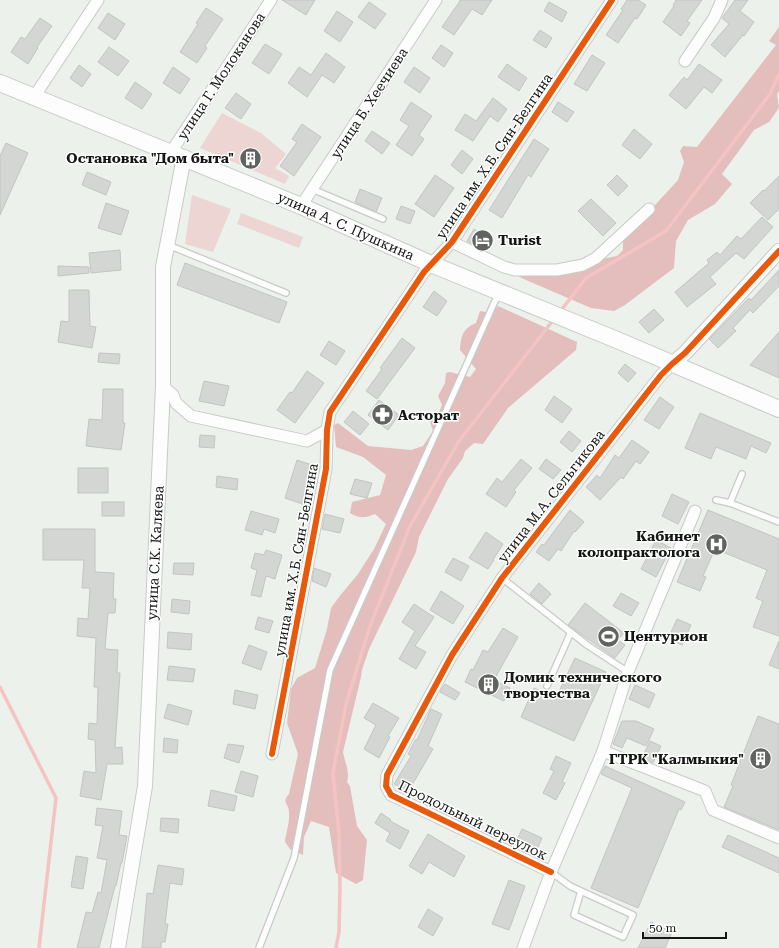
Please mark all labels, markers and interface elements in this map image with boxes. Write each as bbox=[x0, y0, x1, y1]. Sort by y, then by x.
street label: улица Г. Молоканова bbox=[174, 9, 268, 143]
street label: улица Б. Хеечиева bbox=[327, 44, 411, 161]
street label: улица им. Х.Б. Сян-Белгина bbox=[432, 70, 556, 242]
building icon: Остановка "Дом быта" bbox=[237, 145, 263, 171]
place label: Остановка "Дом быта" bbox=[66, 150, 234, 166]
street label: улица А. С. Пушкина bbox=[275, 189, 417, 263]
hotel icon: Turist bbox=[469, 227, 495, 253]
place label: Turist bbox=[498, 232, 542, 248]
pharmacy icon: Асторат bbox=[370, 402, 396, 428]
place label: Асторат bbox=[398, 407, 460, 423]
street label: улица М.А. Сельгикова bbox=[494, 426, 608, 566]
street label: улица им. Х.Б. Сян-Белгина bbox=[271, 462, 321, 658]
street label: улица С.К. Каляева bbox=[143, 485, 167, 621]
place label: Кабинет колопрактолога bbox=[578, 528, 701, 560]
hospital icon: Кабинет колопрактолога bbox=[703, 531, 729, 557]
sports icon: Центурион bbox=[595, 623, 621, 649]
place label: Центурион bbox=[624, 628, 708, 644]
place label: Домик технического творчества bbox=[504, 669, 662, 701]
building icon: Домик технического творчества bbox=[475, 672, 501, 698]
building icon: ГТРК "Калмыкия" bbox=[747, 746, 773, 772]
place label: ГТРК "Калмыкия" bbox=[609, 751, 744, 767]
street label: Продольный переулок bbox=[396, 777, 550, 863]
scale bar bbox=[643, 914, 726, 940]
text: 50 m bbox=[649, 921, 676, 935]

